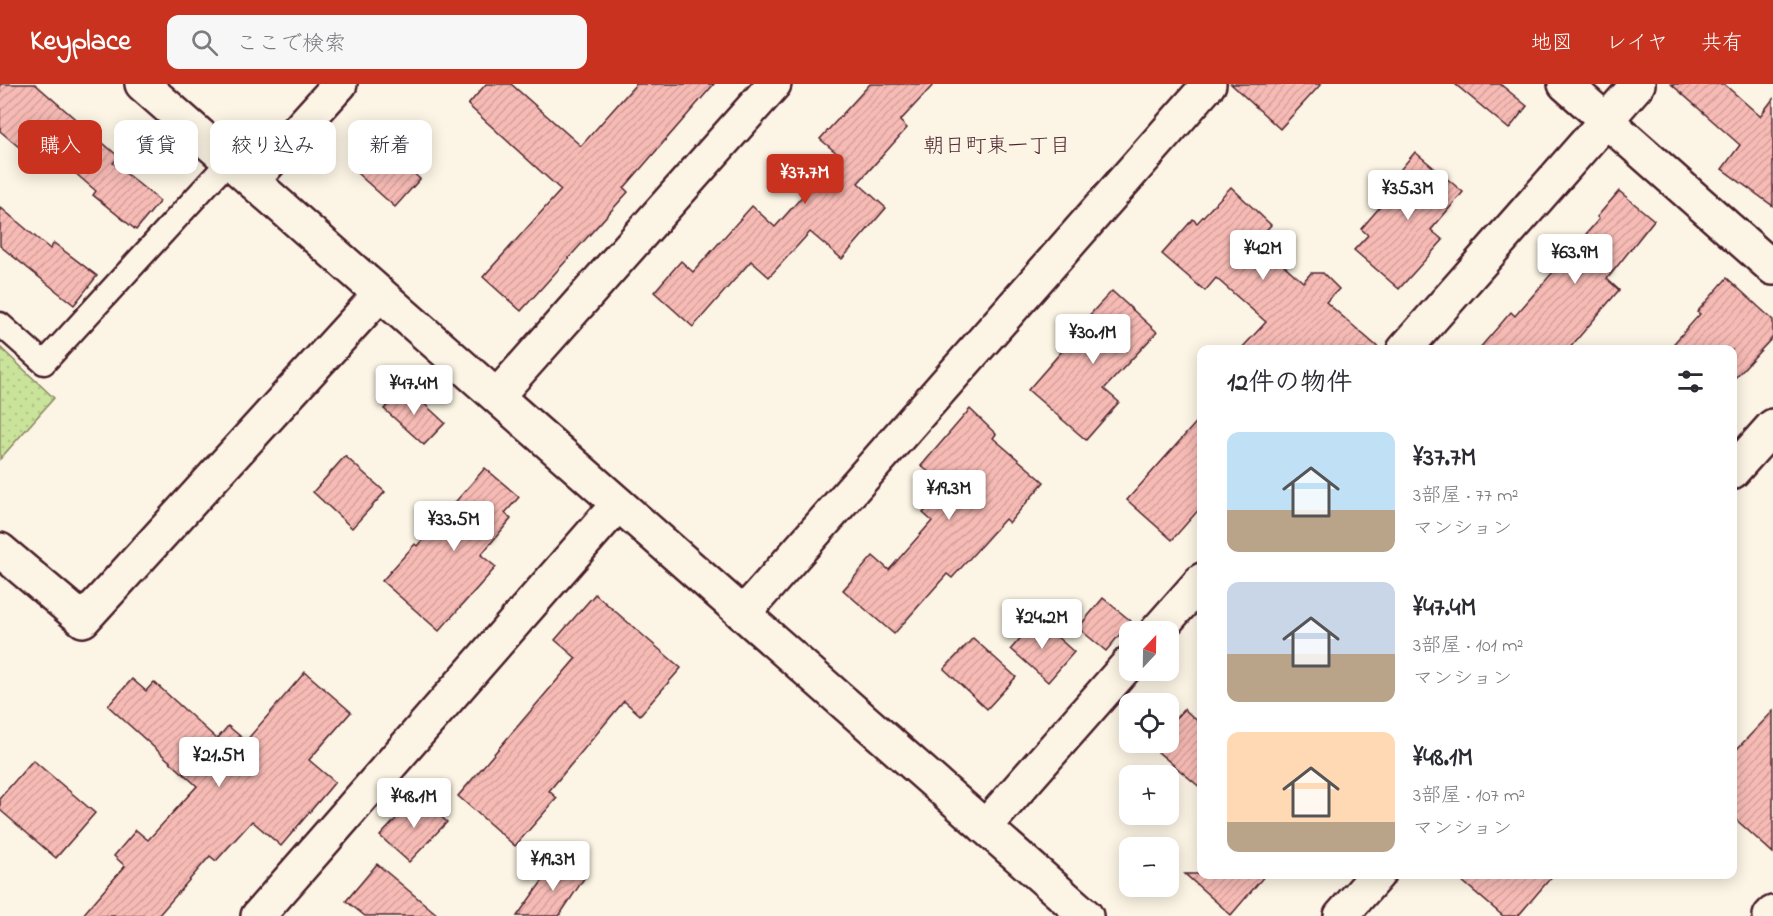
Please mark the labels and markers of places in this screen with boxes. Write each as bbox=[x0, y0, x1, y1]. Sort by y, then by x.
pin: ¥37.7M bbox=[756, 154, 854, 205]
pin: ¥35.3M bbox=[1359, 170, 1457, 221]
pin: ¥42M bbox=[1227, 230, 1299, 281]
pin: ¥63.9M bbox=[1526, 234, 1624, 285]
pin: ¥30.1M bbox=[1044, 314, 1142, 365]
pin: ¥47.4M bbox=[365, 365, 463, 416]
pin: ¥19.3M bbox=[900, 470, 998, 521]
pin: ¥33.5M bbox=[405, 501, 503, 552]
pin: ¥24.2M bbox=[993, 599, 1091, 650]
pin: ¥21.5M bbox=[170, 737, 268, 788]
pin: ¥48.1M bbox=[365, 778, 463, 829]
pin: ¥19.3M bbox=[504, 841, 602, 892]

